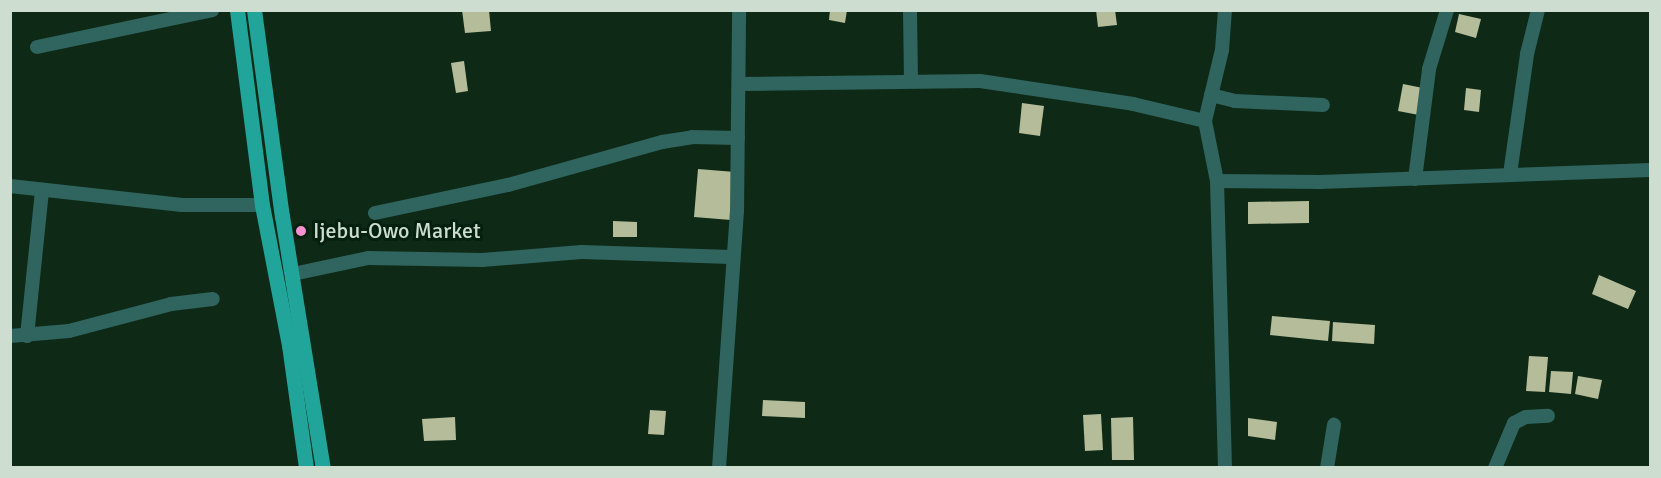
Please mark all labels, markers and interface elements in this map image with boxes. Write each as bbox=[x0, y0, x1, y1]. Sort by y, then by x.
place label: Ijebu-Owo Market bbox=[313, 218, 481, 244]
marker: Ijebu-Owo Market bbox=[294, 224, 308, 238]

